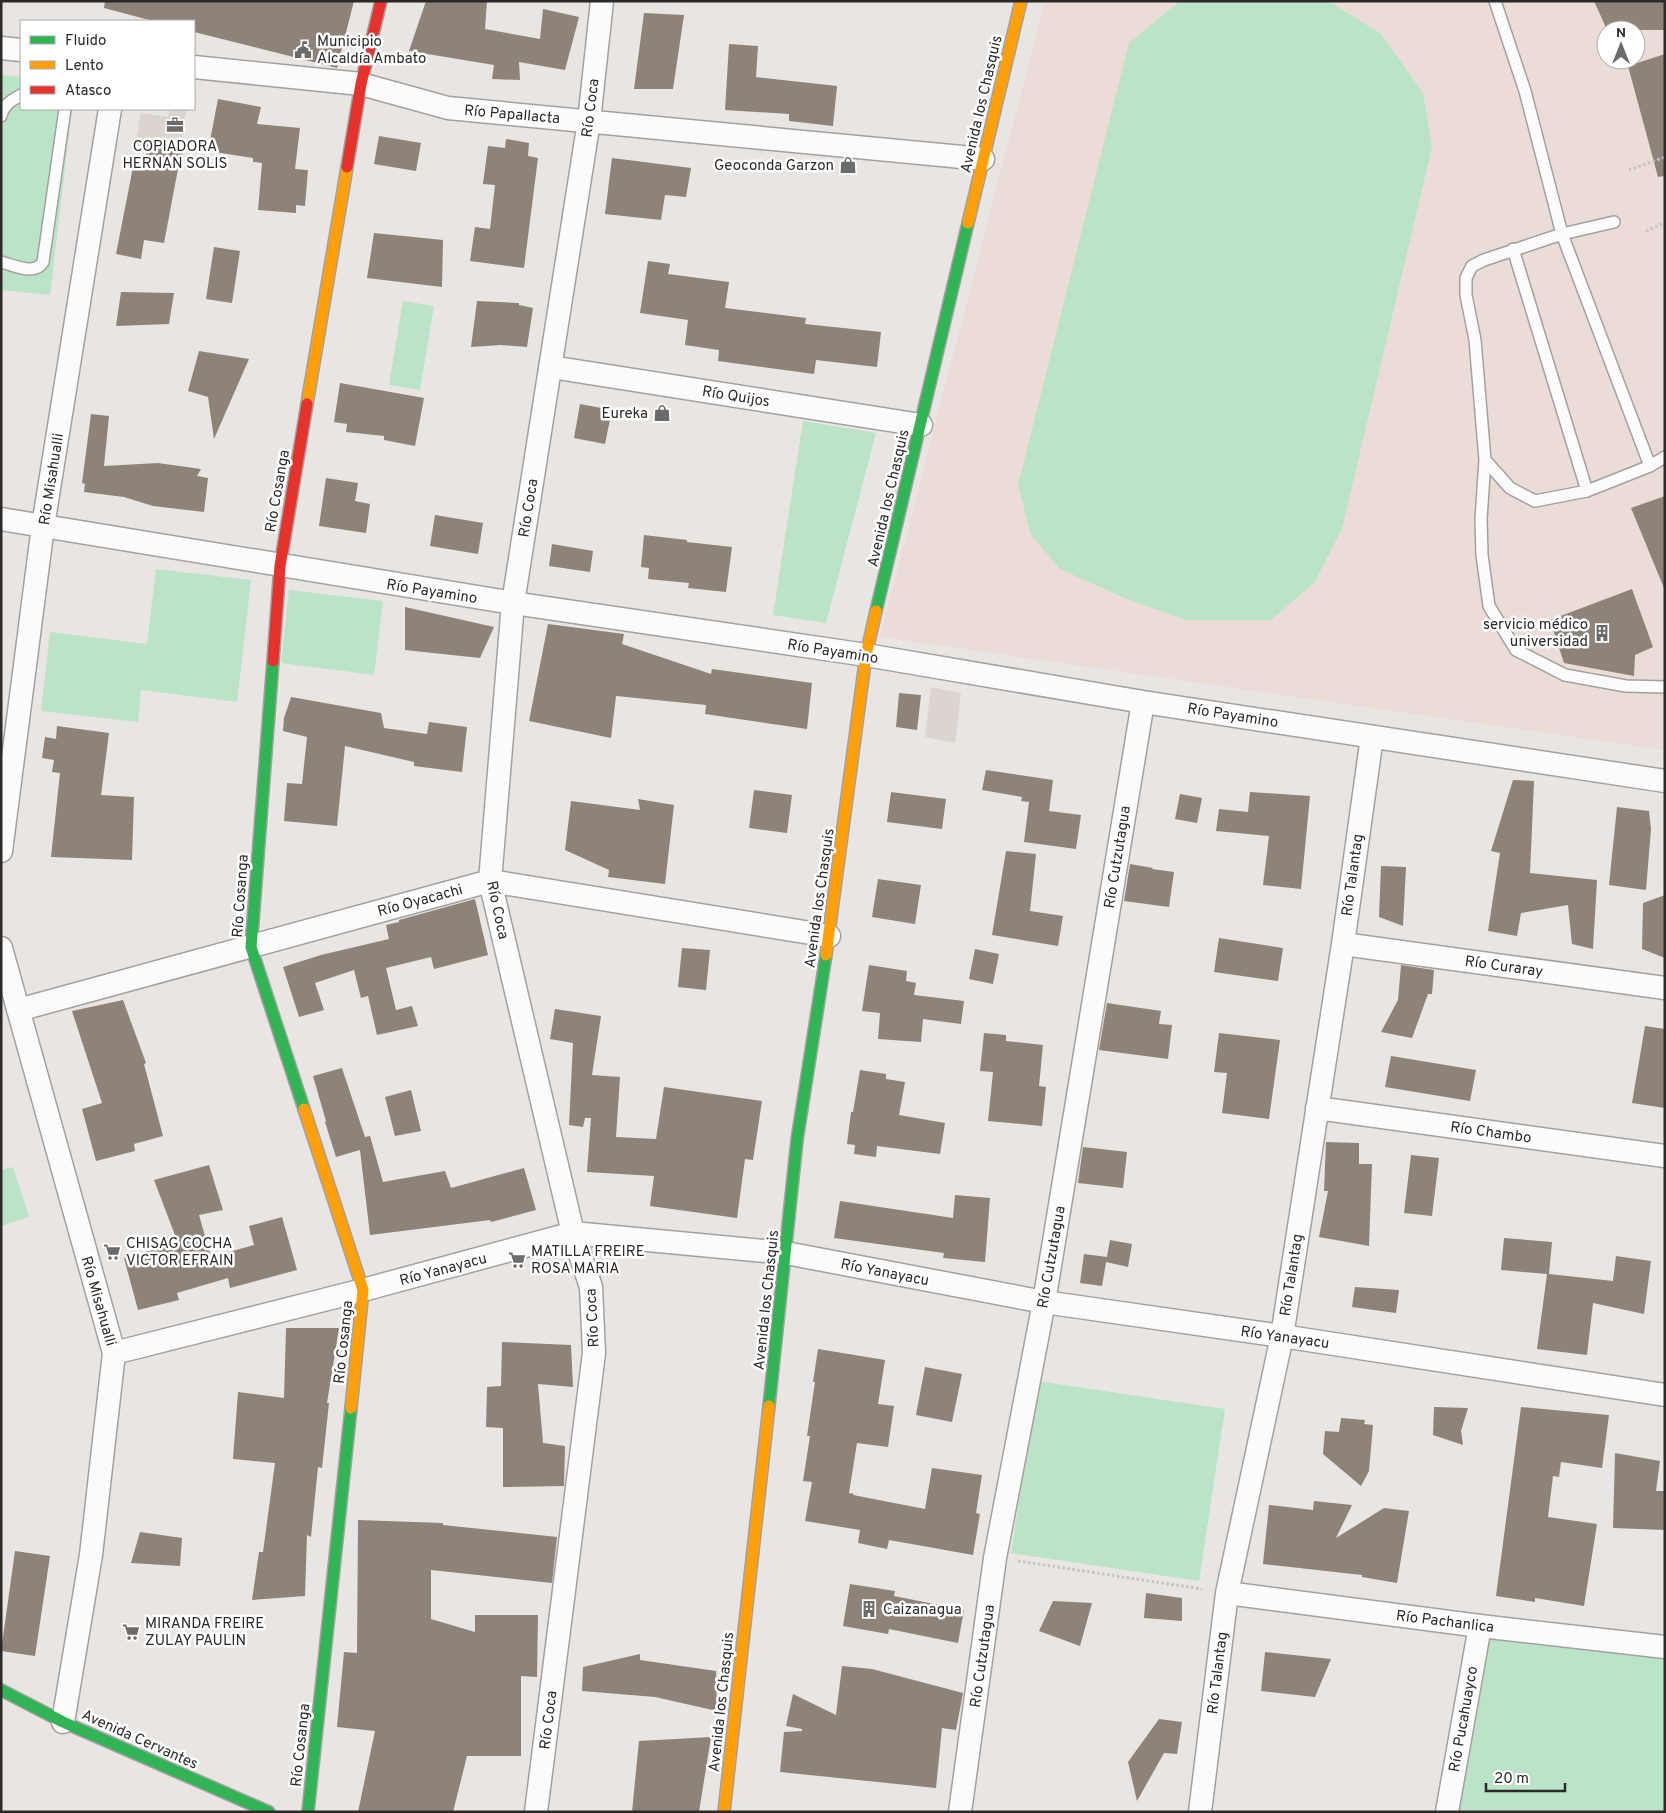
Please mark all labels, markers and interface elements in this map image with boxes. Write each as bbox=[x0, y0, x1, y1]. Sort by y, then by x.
legend bbox=[20, 20, 195, 110]
north arrow bbox=[1596, 20, 1646, 70]
text: N bbox=[1616, 25, 1626, 42]
text: Fluido bbox=[65, 32, 106, 51]
place label: Municipio Alcaldía Ambato bbox=[317, 33, 426, 69]
street label: Avenida los Chasquis bbox=[957, 34, 1008, 175]
public building icon: Municipio Alcaldía Ambato bbox=[293, 40, 313, 60]
text: Lento bbox=[65, 57, 104, 76]
street label: Río Coca bbox=[578, 78, 605, 139]
text: Atasco bbox=[65, 82, 111, 101]
street label: Río Papallacta bbox=[463, 102, 561, 129]
office icon: COPIADORA HERNAN SOLIS bbox=[165, 115, 185, 135]
place label: COPIADORA HERNAN SOLIS bbox=[122, 138, 228, 174]
shop icon: Geoconda Garzon bbox=[838, 155, 858, 175]
place label: Geoconda Garzon bbox=[714, 157, 834, 176]
street label: Río Quijos bbox=[700, 383, 771, 412]
shop icon: Eureka bbox=[652, 403, 672, 423]
place label: Eureka bbox=[601, 405, 648, 424]
street label: Avenida los Chasquis bbox=[864, 428, 915, 569]
street label: Río Misahualli bbox=[36, 432, 69, 527]
street label: Río Cosanga bbox=[262, 448, 295, 534]
street label: Río Coca bbox=[515, 477, 544, 539]
street label: Río Payamino bbox=[385, 576, 479, 609]
place label: servicio médico universidad bbox=[1483, 616, 1588, 652]
building icon: servicio médico universidad bbox=[1592, 623, 1612, 643]
street label: Río Payamino bbox=[786, 636, 880, 669]
street label: Río Payamino bbox=[1186, 700, 1280, 733]
street label: Río Cutzutagua bbox=[1101, 804, 1136, 910]
street label: Avenida los Chasquis bbox=[801, 827, 840, 969]
street label: Río Talantag bbox=[1338, 833, 1369, 918]
street label: Río Cosanga bbox=[229, 854, 254, 939]
street label: Río Coca bbox=[481, 879, 512, 941]
street label: Río Oyacachi bbox=[376, 881, 465, 922]
street label: Río Curaray bbox=[1463, 953, 1544, 982]
street label: Río Chambo bbox=[1449, 1118, 1533, 1149]
street label: Río Cutzutagua bbox=[1034, 1204, 1071, 1310]
street label: Avenida los Chasquis bbox=[751, 1229, 784, 1371]
street label: Río Talantag bbox=[1277, 1233, 1308, 1318]
place label: CHISAG COCHA VICTOR EFRAIN bbox=[126, 1235, 234, 1271]
supermarket icon: CHISAG COCHA VICTOR EFRAIN bbox=[102, 1242, 122, 1262]
place label: MATILLA FREIRE ROSA MARIA bbox=[531, 1243, 645, 1279]
street label: Río Yanayacu bbox=[398, 1250, 489, 1291]
supermarket icon: MATILLA FREIRE ROSA MARIA bbox=[507, 1250, 527, 1270]
street label: Río Misahualli bbox=[76, 1254, 119, 1349]
street label: Río Yanayacu bbox=[839, 1256, 931, 1291]
street label: Río Coca bbox=[582, 1288, 605, 1348]
street label: Río Cosanga bbox=[331, 1300, 358, 1385]
street label: Río Yanayacu bbox=[1239, 1323, 1331, 1354]
building icon: Caizanagua bbox=[859, 1599, 879, 1619]
place label: Caizanagua bbox=[883, 1601, 962, 1620]
street label: Río Cutzutagua bbox=[967, 1603, 1000, 1709]
street label: Río Pachanlica bbox=[1395, 1607, 1495, 1638]
place label: MIRANDA FREIRE ZULAY PAULIN bbox=[145, 1615, 264, 1651]
supermarket icon: MIRANDA FREIRE ZULAY PAULIN bbox=[121, 1622, 141, 1642]
street label: Avenida los Chasquis bbox=[706, 1631, 739, 1773]
street label: Río Talantag bbox=[1204, 1631, 1233, 1716]
street label: Río Pucahuayco bbox=[1446, 1665, 1483, 1774]
street label: Río Coca bbox=[536, 1690, 563, 1751]
street label: Río Cosanga bbox=[288, 1703, 315, 1788]
street label: Avenida Cervantes bbox=[78, 1706, 201, 1775]
scale bar bbox=[1486, 1760, 1565, 1792]
text: 20 m bbox=[1494, 1770, 1529, 1789]

